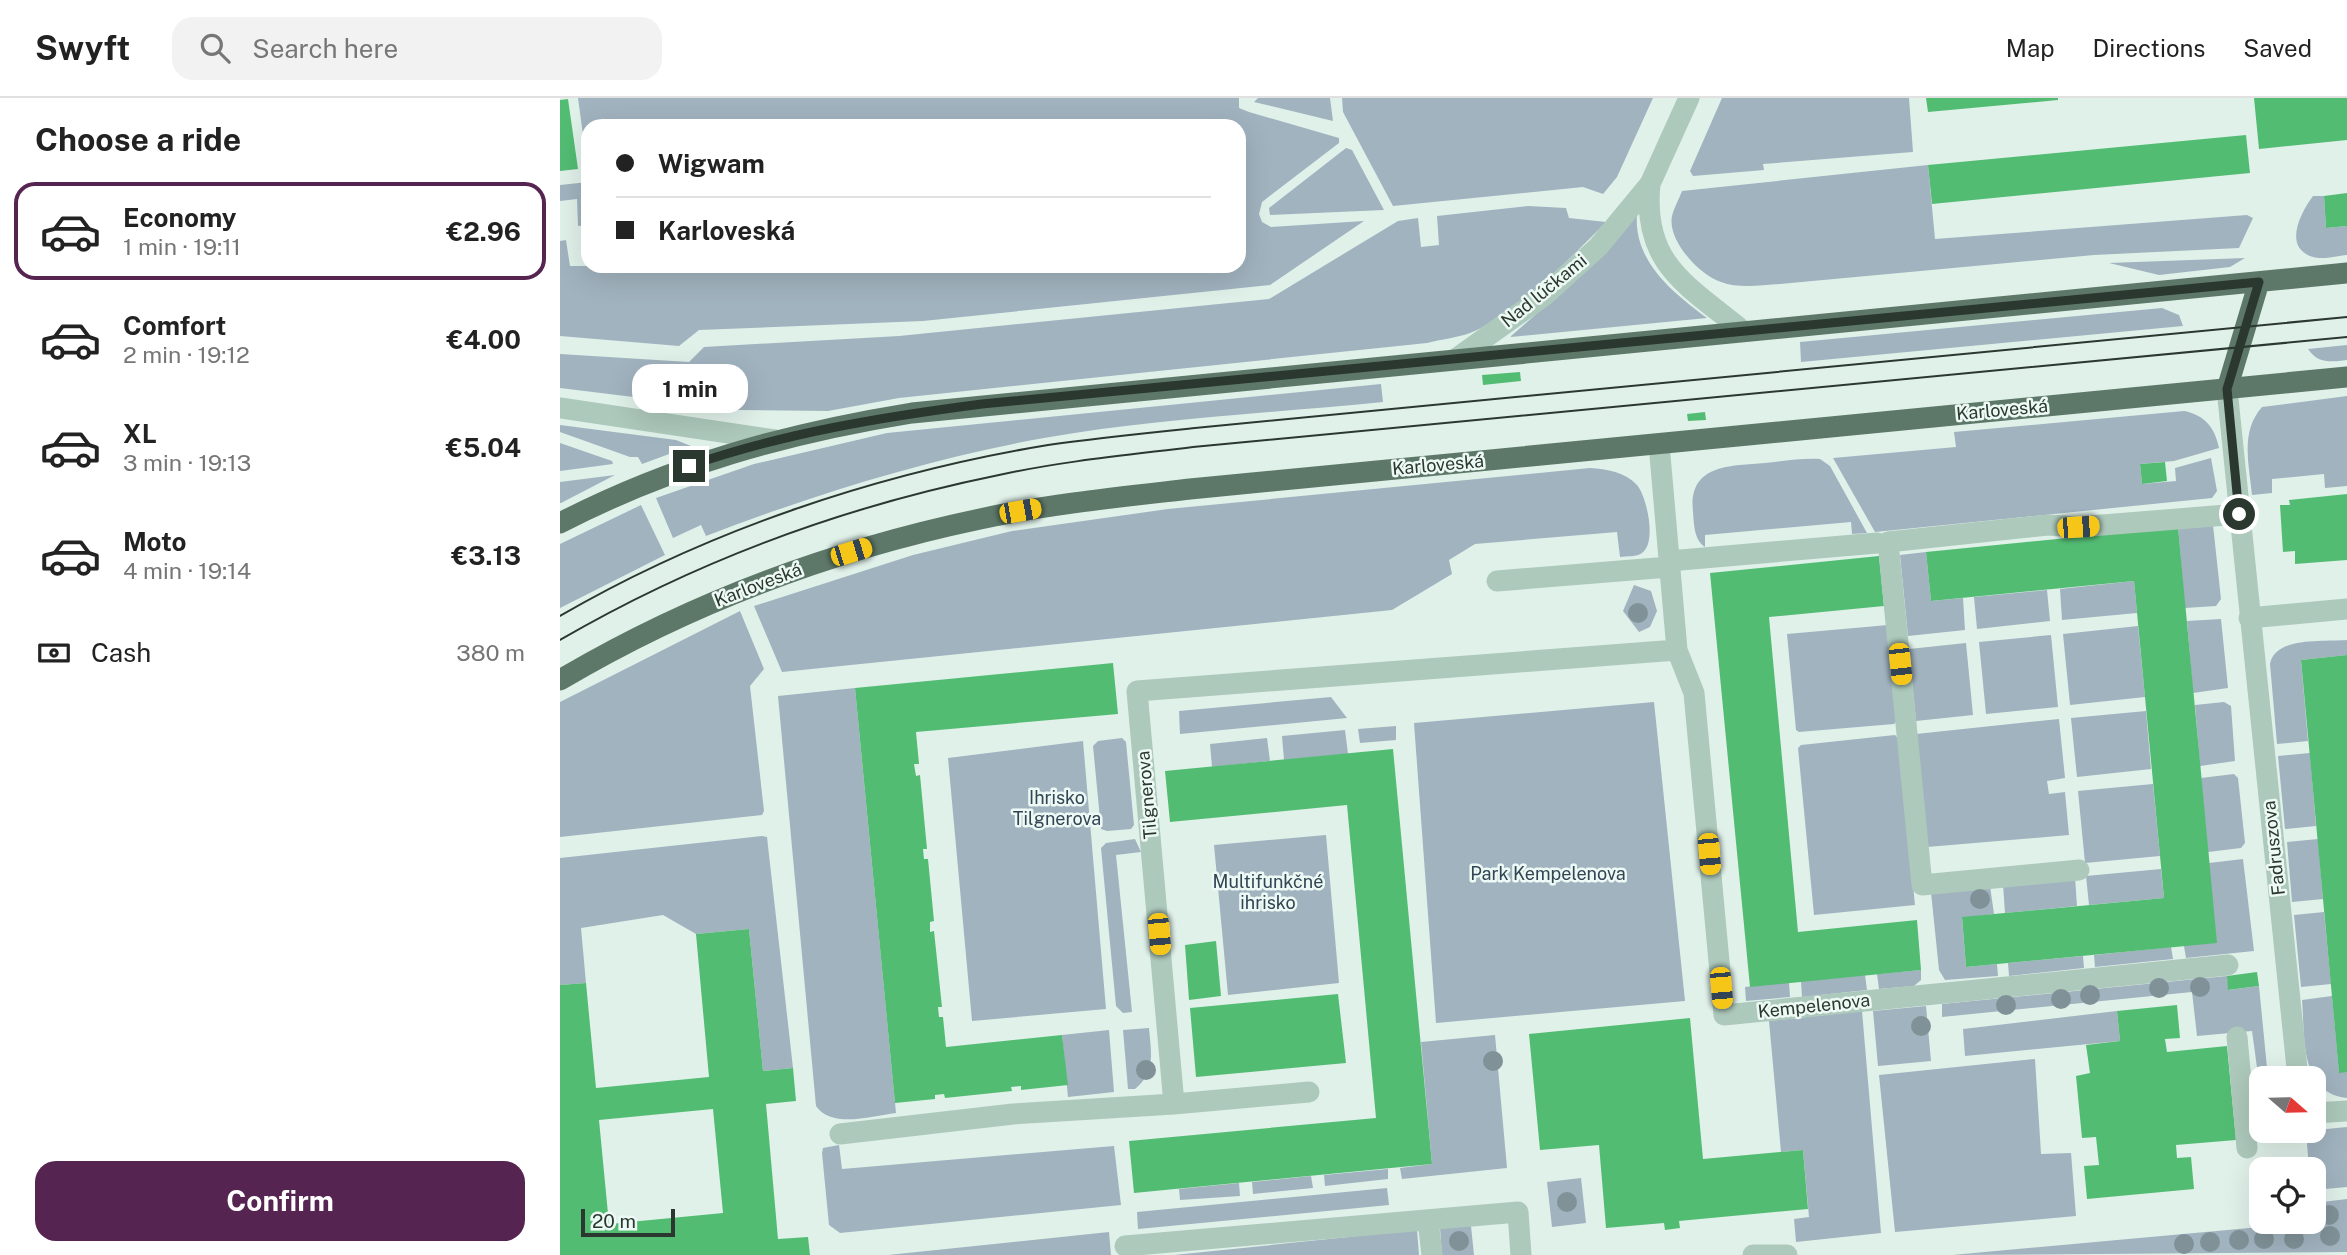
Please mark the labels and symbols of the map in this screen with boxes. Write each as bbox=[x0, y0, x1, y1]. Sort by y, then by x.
street label: Nad lúčkami bbox=[1497, 250, 1591, 331]
callout: 1 min bbox=[631, 364, 747, 414]
street label: Karloveská bbox=[1955, 395, 2049, 424]
route end bbox=[673, 450, 705, 482]
street label: Karloveská bbox=[1391, 450, 1485, 479]
car bbox=[998, 497, 1043, 525]
route start bbox=[2223, 498, 2255, 530]
car bbox=[2057, 515, 2100, 539]
car bbox=[828, 536, 875, 568]
street label: Karloveská bbox=[711, 558, 805, 611]
car bbox=[1888, 642, 1913, 686]
street label: Tilgnerova bbox=[1132, 750, 1161, 840]
park label: Ihrisko Tilgnerova bbox=[1013, 787, 1101, 829]
street label: Fadruszova bbox=[2258, 800, 2289, 897]
car bbox=[1697, 832, 1722, 876]
park label: Park Kempelenova bbox=[1470, 863, 1626, 884]
park label: Multifunkčné ihrisko bbox=[1213, 871, 1323, 913]
car bbox=[1147, 912, 1172, 956]
car bbox=[1709, 966, 1734, 1010]
street label: Kempelenova bbox=[1757, 989, 1871, 1022]
north arrow bbox=[2249, 1066, 2326, 1143]
scale bar bbox=[581, 1206, 676, 1238]

